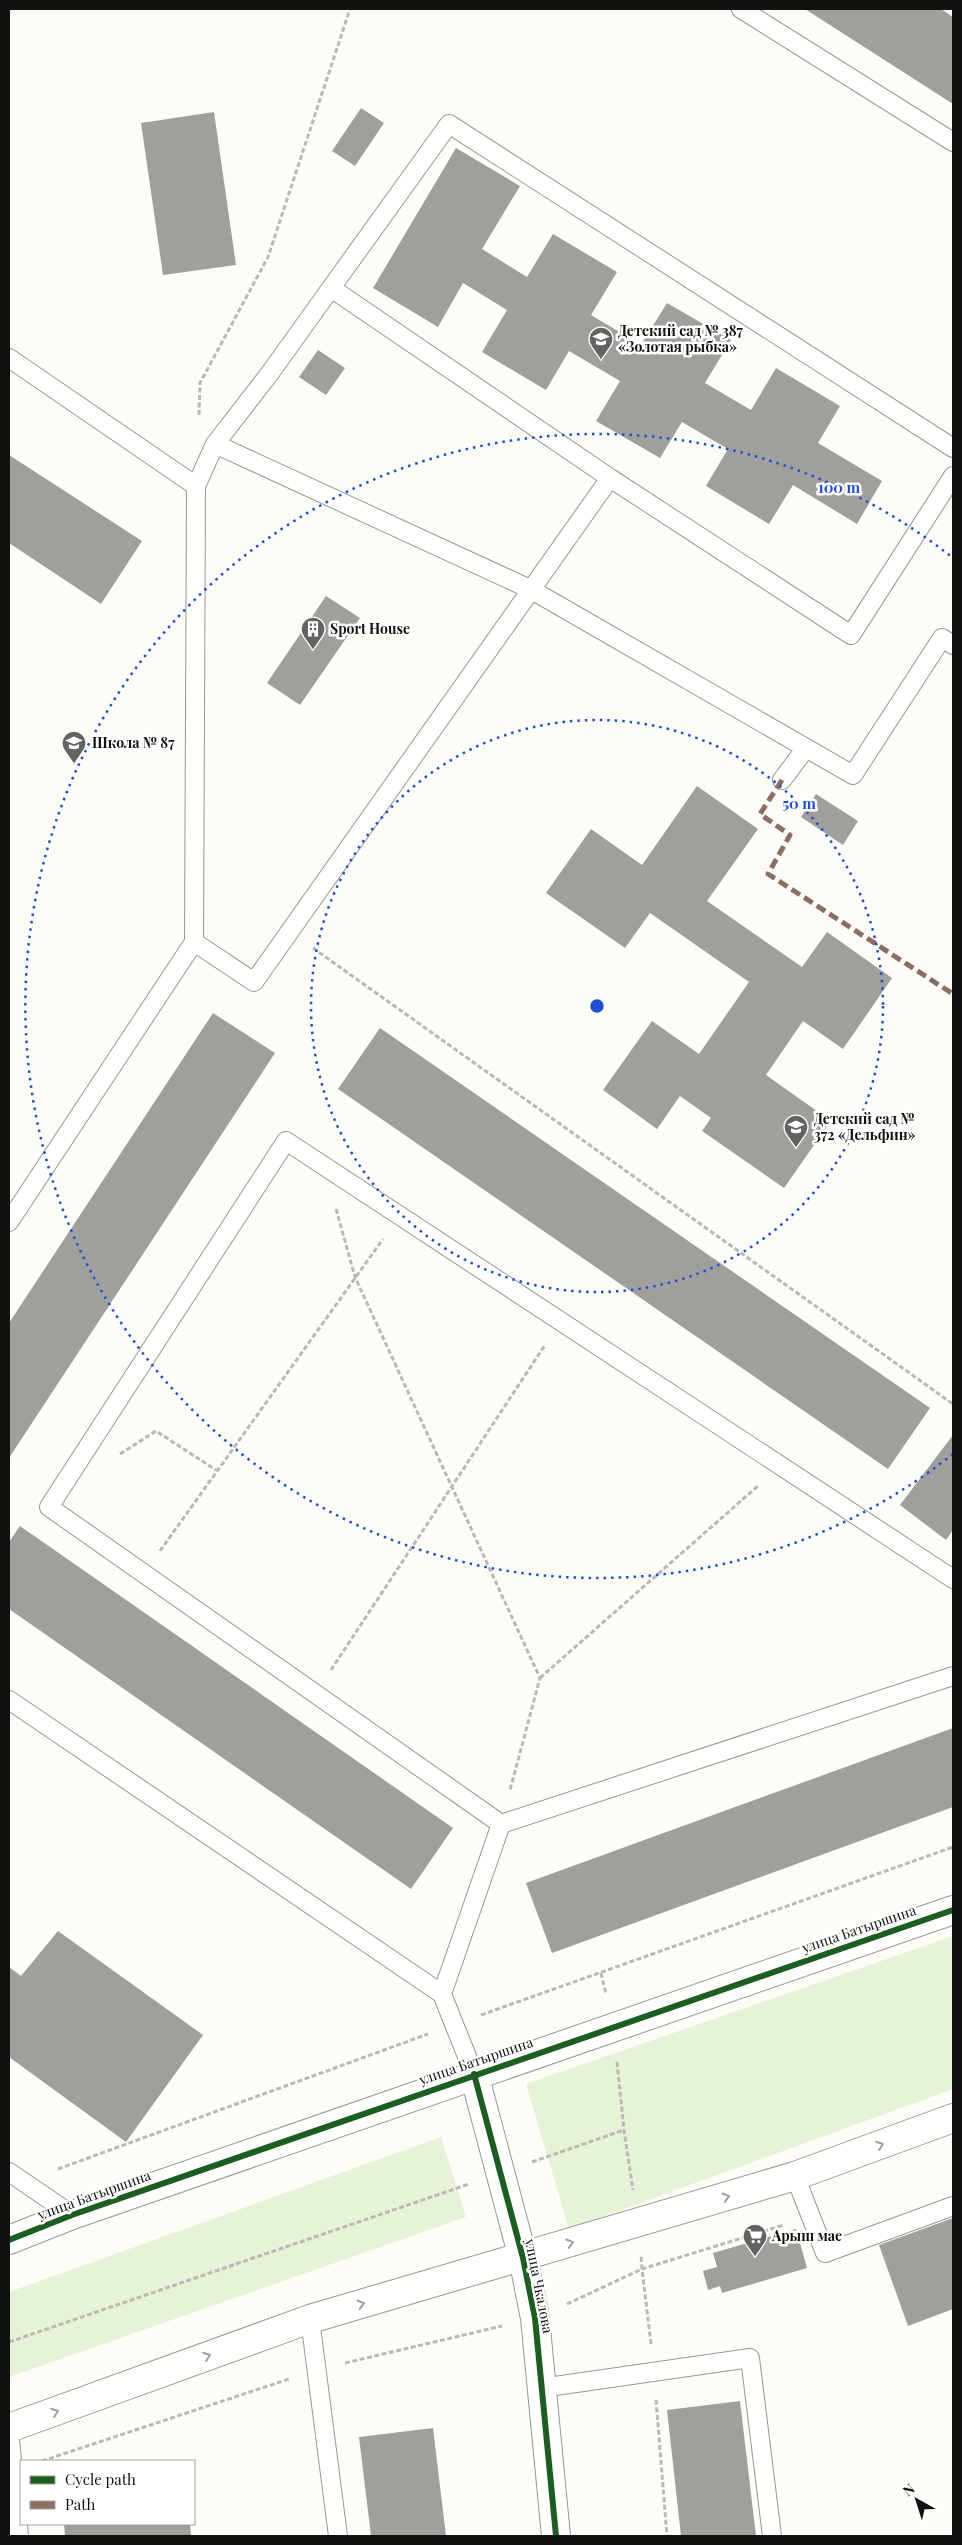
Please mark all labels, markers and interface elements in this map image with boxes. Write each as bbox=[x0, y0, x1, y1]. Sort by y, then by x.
place label: Детский сад № 387 «Золотая рыбка» bbox=[618, 321, 744, 356]
school or university icon: Детский сад № 387 «Золотая рыбка» bbox=[588, 326, 614, 360]
text: 100 m bbox=[818, 477, 861, 497]
building icon: Sport House bbox=[300, 616, 326, 650]
place label: Sport House bbox=[330, 619, 410, 638]
school or university icon: Школа № 87 bbox=[61, 730, 87, 764]
place label: Школа № 87 bbox=[92, 733, 175, 752]
text: 50 m bbox=[782, 793, 816, 813]
centre of rings bbox=[588, 997, 606, 1015]
place label: Детский сад № 372 «Дельфин» bbox=[814, 1109, 916, 1144]
school or university icon: Детский сад № 372 «Дельфин» bbox=[783, 1114, 809, 1148]
street label: улица Батыршина bbox=[798, 1900, 918, 1957]
street label: улица Батыршина bbox=[415, 2032, 535, 2089]
one-way arrow bbox=[875, 2141, 883, 2151]
street label: улица Батыршина bbox=[34, 2165, 153, 2224]
one-way arrow bbox=[721, 2192, 729, 2202]
supermarket icon: Арыш мае bbox=[742, 2223, 768, 2257]
place label: Арыш мае bbox=[771, 2226, 842, 2245]
street label: улица Чкалова bbox=[521, 2236, 558, 2335]
one-way arrow bbox=[565, 2239, 574, 2249]
one-way arrow bbox=[357, 2300, 365, 2310]
one-way arrow bbox=[202, 2352, 211, 2362]
one-way arrow bbox=[50, 2408, 58, 2418]
legend bbox=[20, 2460, 195, 2525]
text: Cycle path bbox=[65, 2469, 136, 2489]
north arrow bbox=[892, 2475, 942, 2525]
text: N bbox=[899, 2479, 918, 2500]
text: Path bbox=[65, 2494, 95, 2514]

